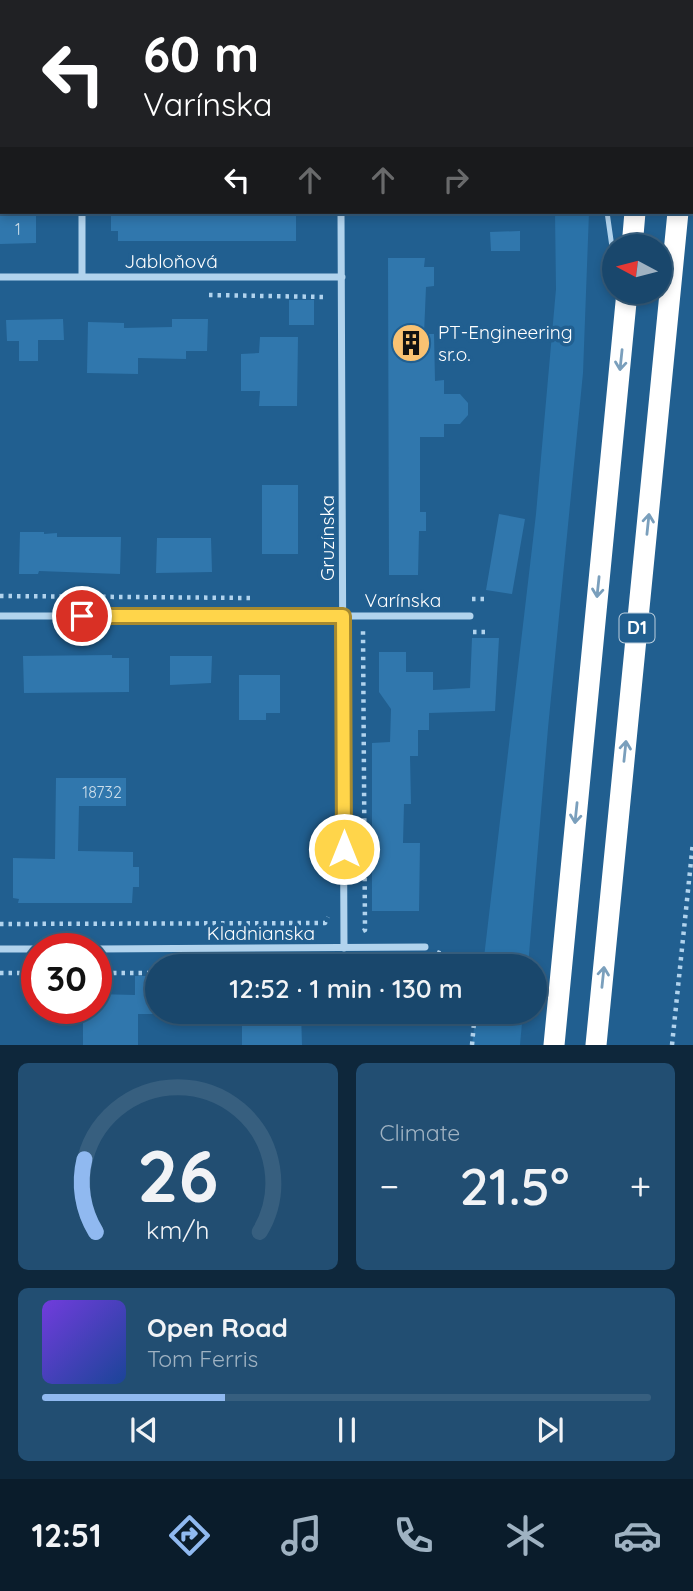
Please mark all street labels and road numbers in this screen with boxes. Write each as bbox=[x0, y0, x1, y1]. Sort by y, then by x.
street label: Jabloňová bbox=[124, 249, 218, 273]
street label: Gruzínska bbox=[315, 495, 339, 581]
street label: Varínska bbox=[365, 588, 441, 612]
road number: D1 bbox=[620, 614, 654, 642]
street label: Kladnianska bbox=[207, 921, 315, 945]

